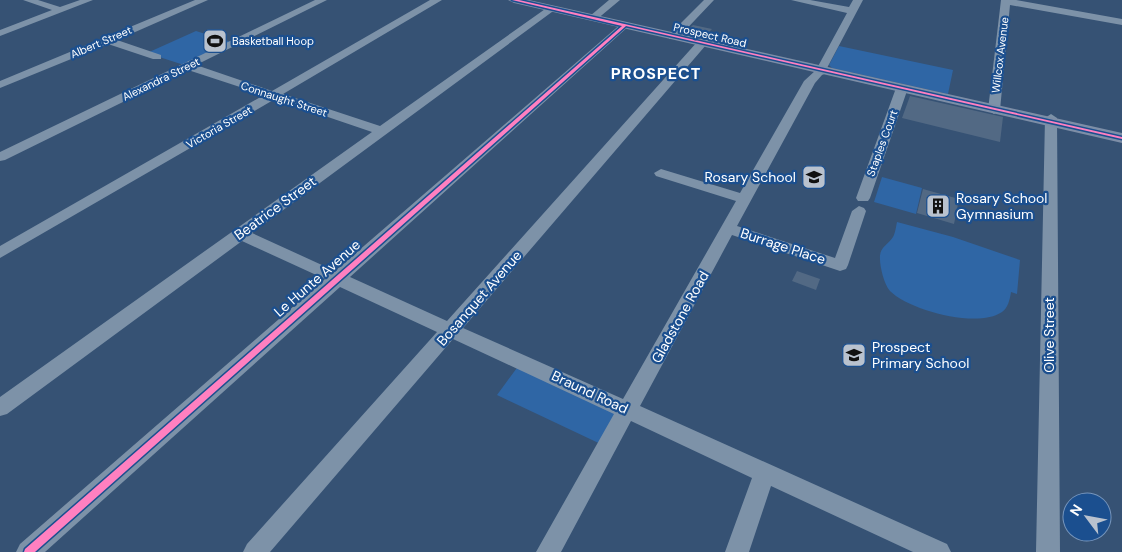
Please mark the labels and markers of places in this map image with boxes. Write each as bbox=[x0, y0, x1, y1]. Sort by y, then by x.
sports icon: Basketball Hoop bbox=[202, 28, 228, 54]
place label: Basketball Hoop bbox=[232, 34, 314, 48]
school or university icon: Rosary School bbox=[801, 164, 827, 190]
place label: Rosary School bbox=[705, 168, 796, 186]
place label: Rosary School Gymnasium bbox=[956, 189, 1047, 223]
building icon: Rosary School Gymnasium bbox=[925, 193, 951, 219]
place label: Prospect Primary School bbox=[872, 338, 969, 372]
school or university icon: Prospect Primary School bbox=[841, 342, 867, 368]

